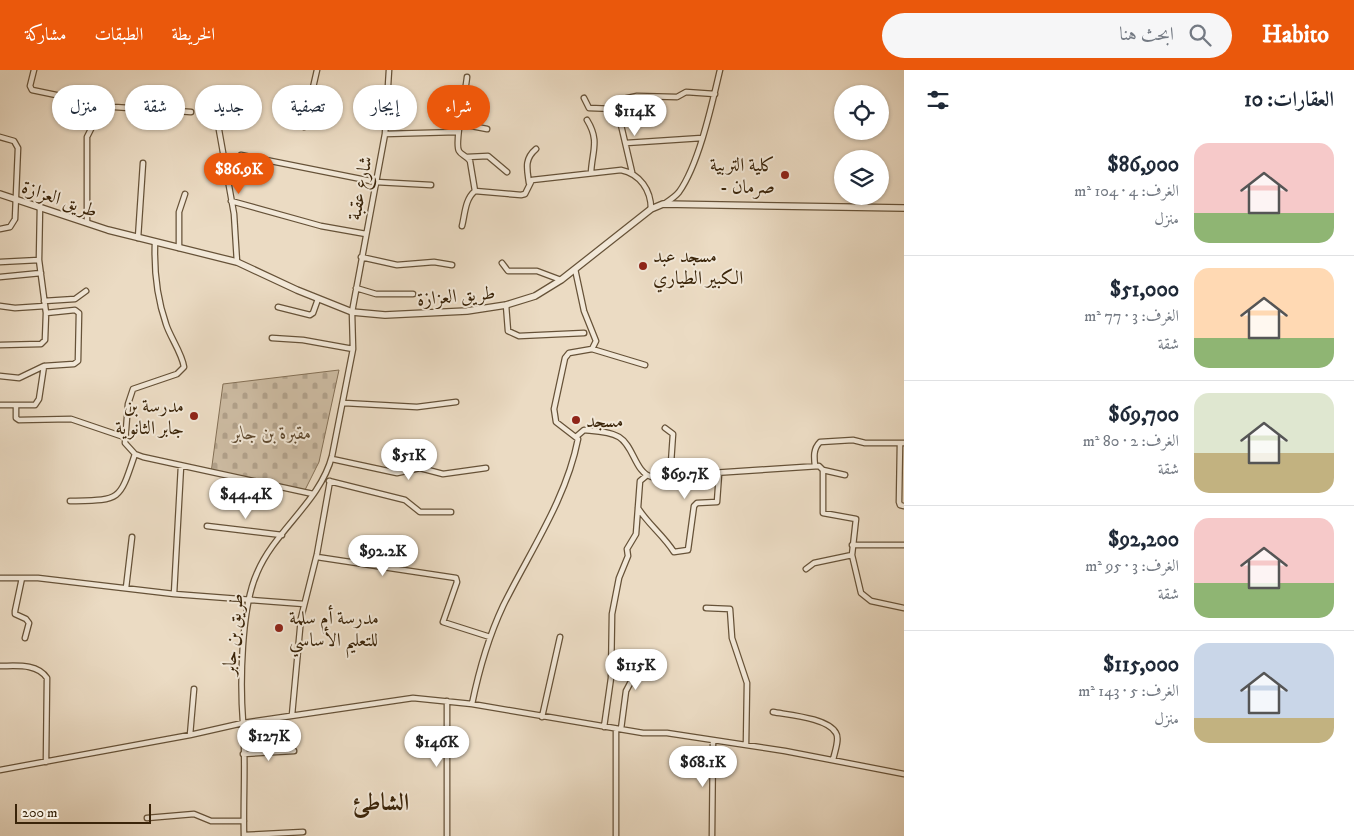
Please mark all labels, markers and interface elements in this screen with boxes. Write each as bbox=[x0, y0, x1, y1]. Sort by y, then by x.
search box bbox=[882, 13, 1232, 58]
text: Habito bbox=[1262, 20, 1329, 50]
icon: search bbox=[1186, 21, 1214, 49]
text: ابحث هنا bbox=[1119, 23, 1174, 46]
text: مشاركة bbox=[25, 24, 66, 46]
text: الطبقات bbox=[94, 24, 143, 46]
text: الخريطة bbox=[171, 24, 215, 46]
chip: منزل bbox=[52, 85, 115, 130]
chip: شقة bbox=[125, 85, 185, 130]
chip: جديد bbox=[195, 85, 262, 130]
chip: تصفية bbox=[272, 85, 343, 130]
chip: إيجار bbox=[353, 85, 417, 130]
chip: شراء bbox=[427, 85, 490, 130]
map controls bbox=[834, 85, 889, 205]
button: locate bbox=[834, 85, 889, 140]
icon: filters bbox=[924, 86, 952, 114]
text: العقارات: 10 bbox=[1244, 87, 1334, 113]
pin: $114K bbox=[600, 94, 670, 137]
text: $114K bbox=[615, 101, 655, 121]
button: layers bbox=[834, 150, 889, 205]
pin: $86.9K bbox=[198, 152, 280, 195]
text: $86,900 bbox=[1107, 152, 1179, 178]
street label: شارع عقبة bbox=[343, 154, 381, 223]
place label: كلية التربية - صرمان bbox=[710, 154, 775, 199]
text: $86.9K bbox=[215, 159, 263, 179]
icon: home bbox=[1234, 163, 1294, 223]
marker: كلية التربية - صرمان bbox=[779, 169, 791, 181]
street label: طريق العزازة bbox=[19, 176, 100, 223]
text: الغرف: 4 · 104 m² bbox=[1074, 181, 1179, 201]
text: منزل bbox=[1154, 209, 1179, 229]
place label: مسجد عبد الكبير الطياري bbox=[653, 245, 743, 293]
marker: مسجد عبد الكبير الطياري bbox=[637, 260, 649, 272]
text: $51,000 bbox=[1110, 277, 1179, 303]
street label: طريق العزازة bbox=[416, 282, 496, 311]
icon: home bbox=[1234, 288, 1294, 348]
text: الغرف: 3 · 77 m² bbox=[1084, 306, 1179, 326]
text: شقة bbox=[1158, 334, 1179, 354]
place label: مدرسة بن جابر الثانوية bbox=[115, 395, 184, 440]
text: $69,700 bbox=[1108, 402, 1179, 428]
marker: مدرسة بن جابر الثانوية bbox=[188, 410, 200, 422]
place label: مسجد bbox=[586, 410, 623, 433]
icon: home bbox=[1234, 413, 1294, 473]
marker: مسجد bbox=[570, 414, 582, 426]
park label: مقبرة بن جابر bbox=[230, 422, 312, 445]
text: الغرف: 2 · 80 m² bbox=[1083, 431, 1179, 451]
pin: $51K bbox=[379, 438, 439, 481]
text: $51K bbox=[392, 445, 426, 465]
pin: $69.7K bbox=[644, 458, 726, 500]
text: شقة bbox=[1158, 459, 1179, 479]
text: $69.7K bbox=[661, 464, 709, 484]
pin: $44.4K bbox=[205, 478, 287, 520]
text: $44.4K bbox=[220, 484, 272, 504]
text: $92,200 bbox=[1108, 527, 1179, 553]
pin: $92.2K bbox=[342, 534, 424, 577]
icon: home bbox=[1234, 538, 1294, 598]
text: $92.2K bbox=[359, 541, 407, 561]
text: الغرف: 3 · 95 m² bbox=[1085, 556, 1179, 576]
text: شقة bbox=[1158, 584, 1179, 604]
street label: طريق بن جابر bbox=[218, 592, 249, 678]
place label: مدرسة أم سلمة للتعليم الأساسي bbox=[289, 605, 379, 659]
marker: مدرسة أم سلمة للتعليم الأساسي bbox=[273, 622, 285, 634]
pin: $115K bbox=[601, 648, 671, 691]
text: $115,000 bbox=[1103, 652, 1179, 678]
text: $115K bbox=[616, 655, 656, 675]
icon: home bbox=[1234, 663, 1294, 723]
text: الغرف: 5 · 143 m² bbox=[1078, 681, 1179, 701]
text: منزل bbox=[1154, 709, 1179, 729]
pin: $127K bbox=[234, 720, 304, 762]
text: $127K bbox=[248, 726, 290, 746]
pin: $146K bbox=[402, 726, 472, 768]
text: $146K bbox=[415, 732, 459, 752]
pin: $68.1K bbox=[662, 746, 744, 788]
text: $68.1K bbox=[680, 752, 726, 772]
district label: الشاطئ bbox=[353, 788, 409, 818]
scale bar bbox=[15, 801, 151, 824]
text: 200 m bbox=[22, 804, 57, 822]

